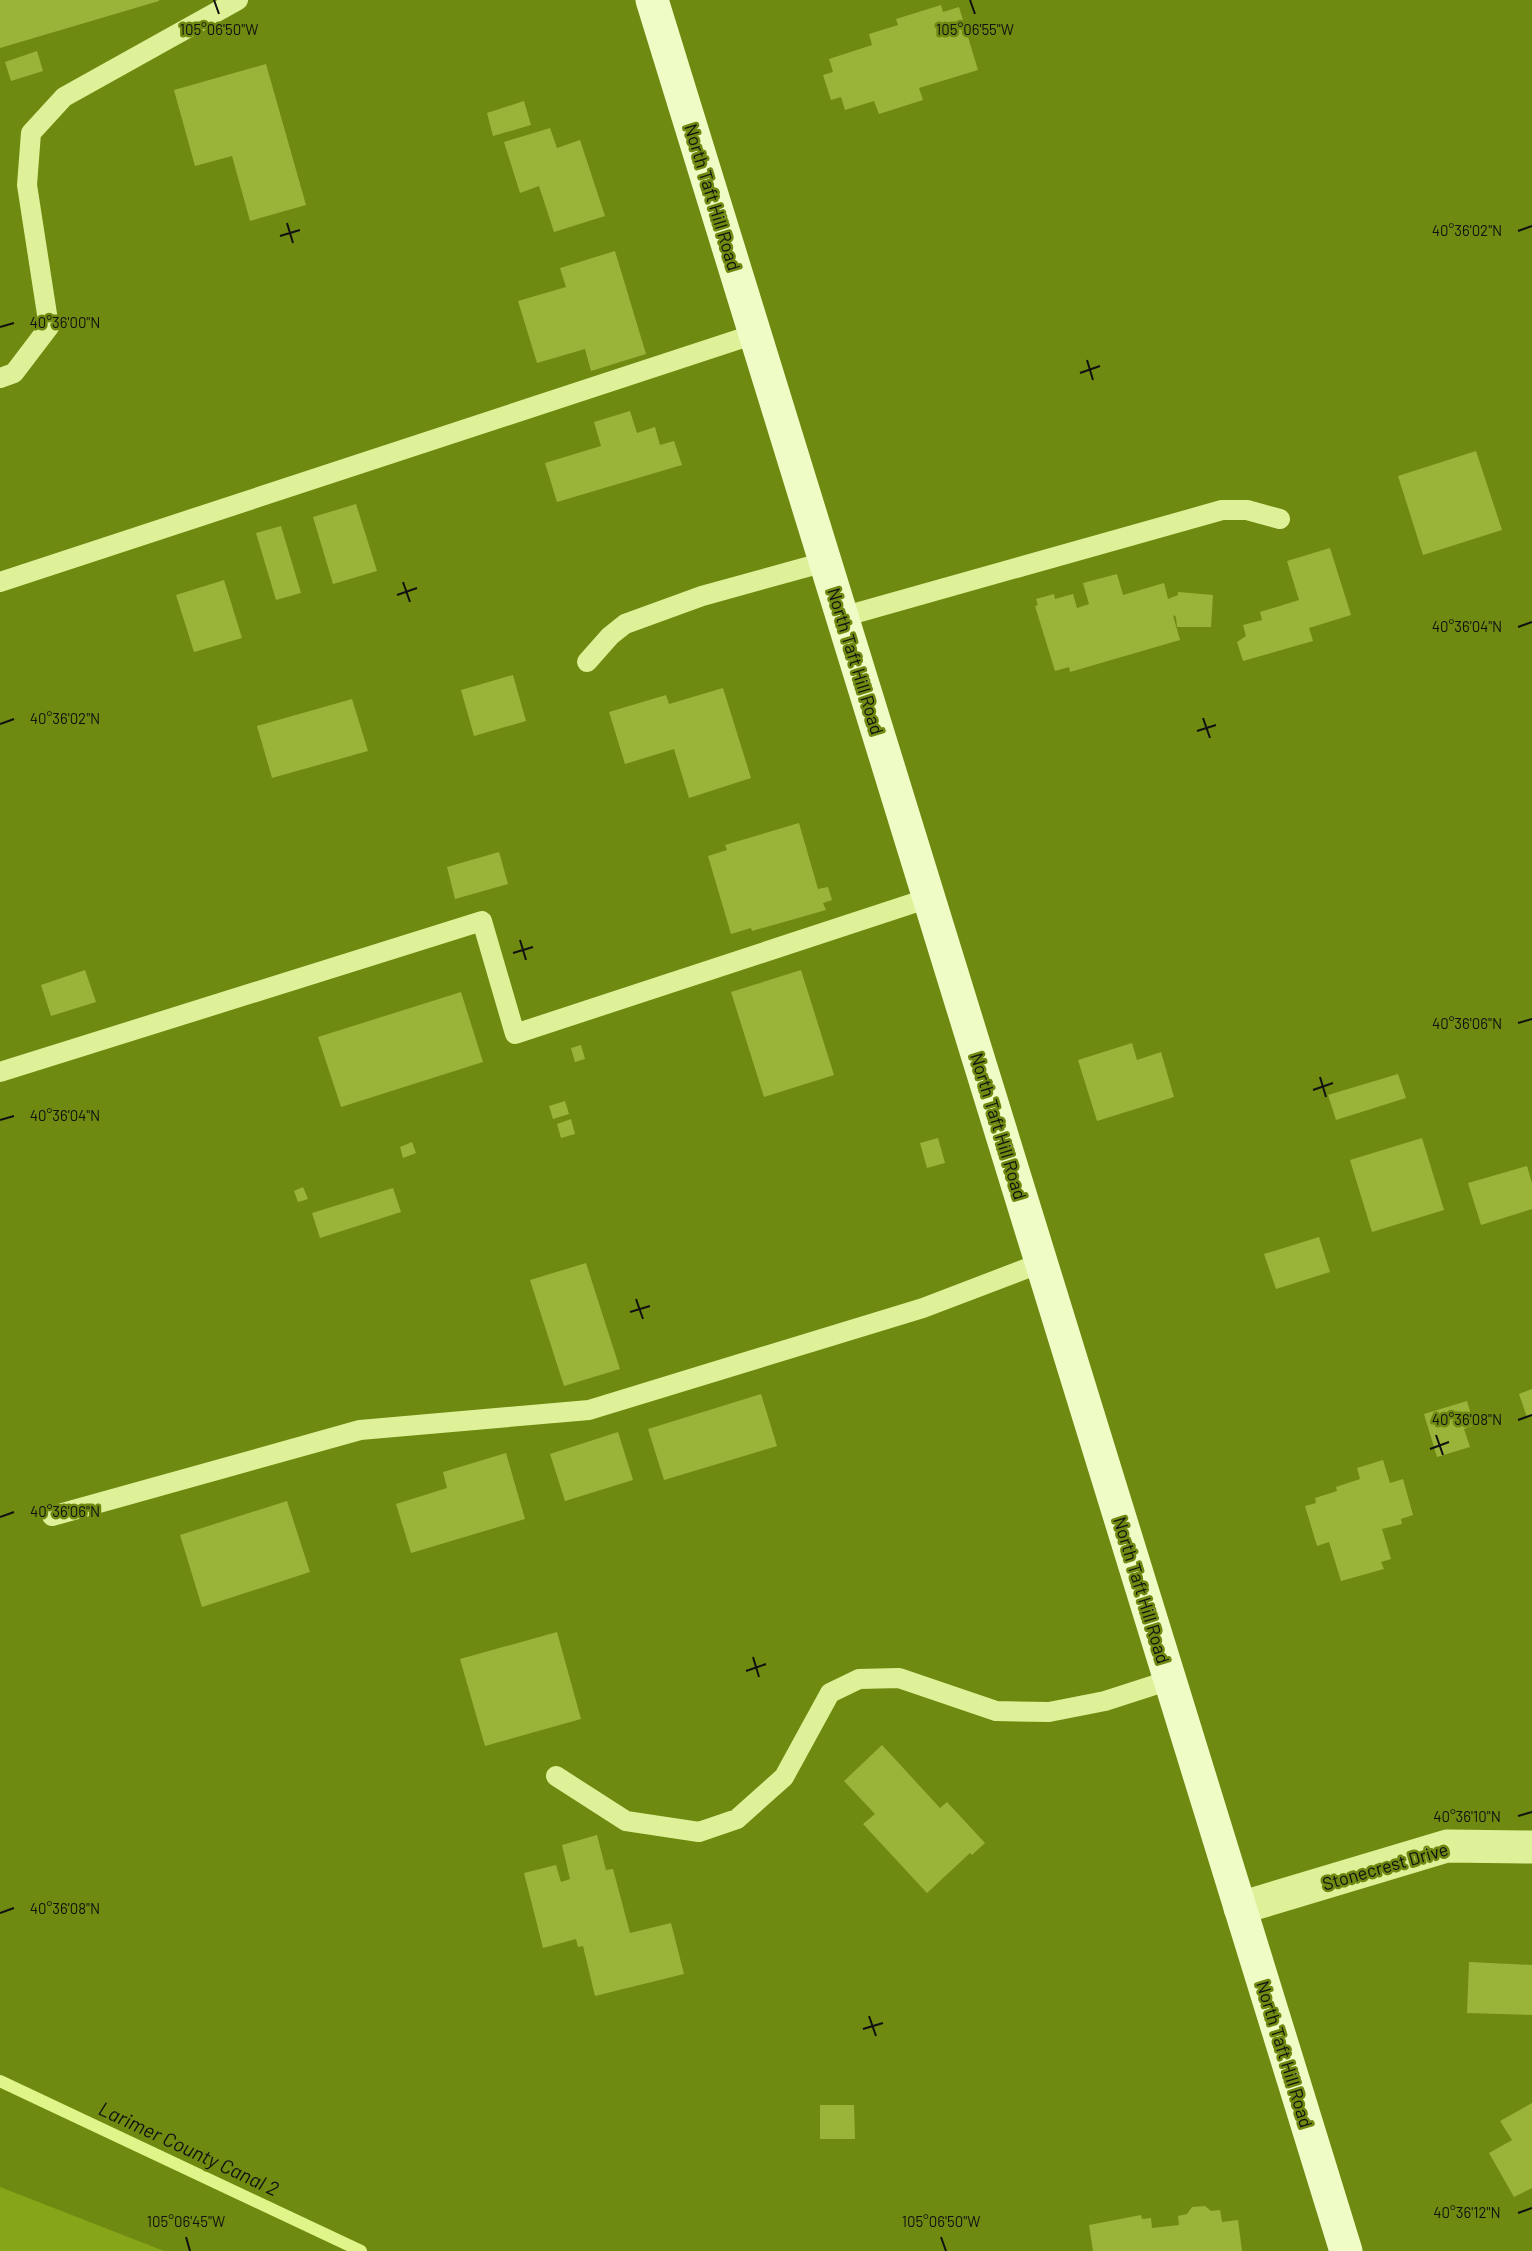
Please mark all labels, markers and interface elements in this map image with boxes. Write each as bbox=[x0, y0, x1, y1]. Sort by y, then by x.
text: 105°06'50"W bbox=[180, 20, 258, 38]
text: 105°06'55"W bbox=[936, 20, 1014, 38]
street label: North Taft Hill Road bbox=[680, 121, 746, 273]
text: 40°36'02"N bbox=[1432, 221, 1502, 239]
text: 40°36'00"N bbox=[30, 313, 100, 331]
street label: North Taft Hill Road bbox=[823, 585, 889, 737]
text: 40°36'04"N bbox=[1432, 617, 1502, 635]
text: 40°36'02"N bbox=[30, 709, 100, 727]
text: 40°36'06"N bbox=[1432, 1014, 1502, 1032]
street label: North Taft Hill Road bbox=[966, 1050, 1032, 1202]
text: 40°36'04"N bbox=[30, 1106, 100, 1124]
text: 40°36'08"N bbox=[1432, 1410, 1502, 1428]
text: 40°36'06"N bbox=[30, 1502, 100, 1520]
street label: North Taft Hill Road bbox=[1109, 1514, 1175, 1666]
text: 40°36'10"N bbox=[1433, 1807, 1501, 1825]
street label: Stonecrest Drive bbox=[1320, 1838, 1450, 1894]
text: 40°36'08"N bbox=[30, 1899, 100, 1917]
street label: North Taft Hill Road bbox=[1252, 1978, 1318, 2130]
water label: Larimer County Canal 2 bbox=[95, 2096, 283, 2200]
text: 40°36'12"N bbox=[1433, 2203, 1501, 2221]
text: 105°06'45"W bbox=[147, 2212, 225, 2230]
text: 105°06'50"W bbox=[902, 2212, 980, 2230]

